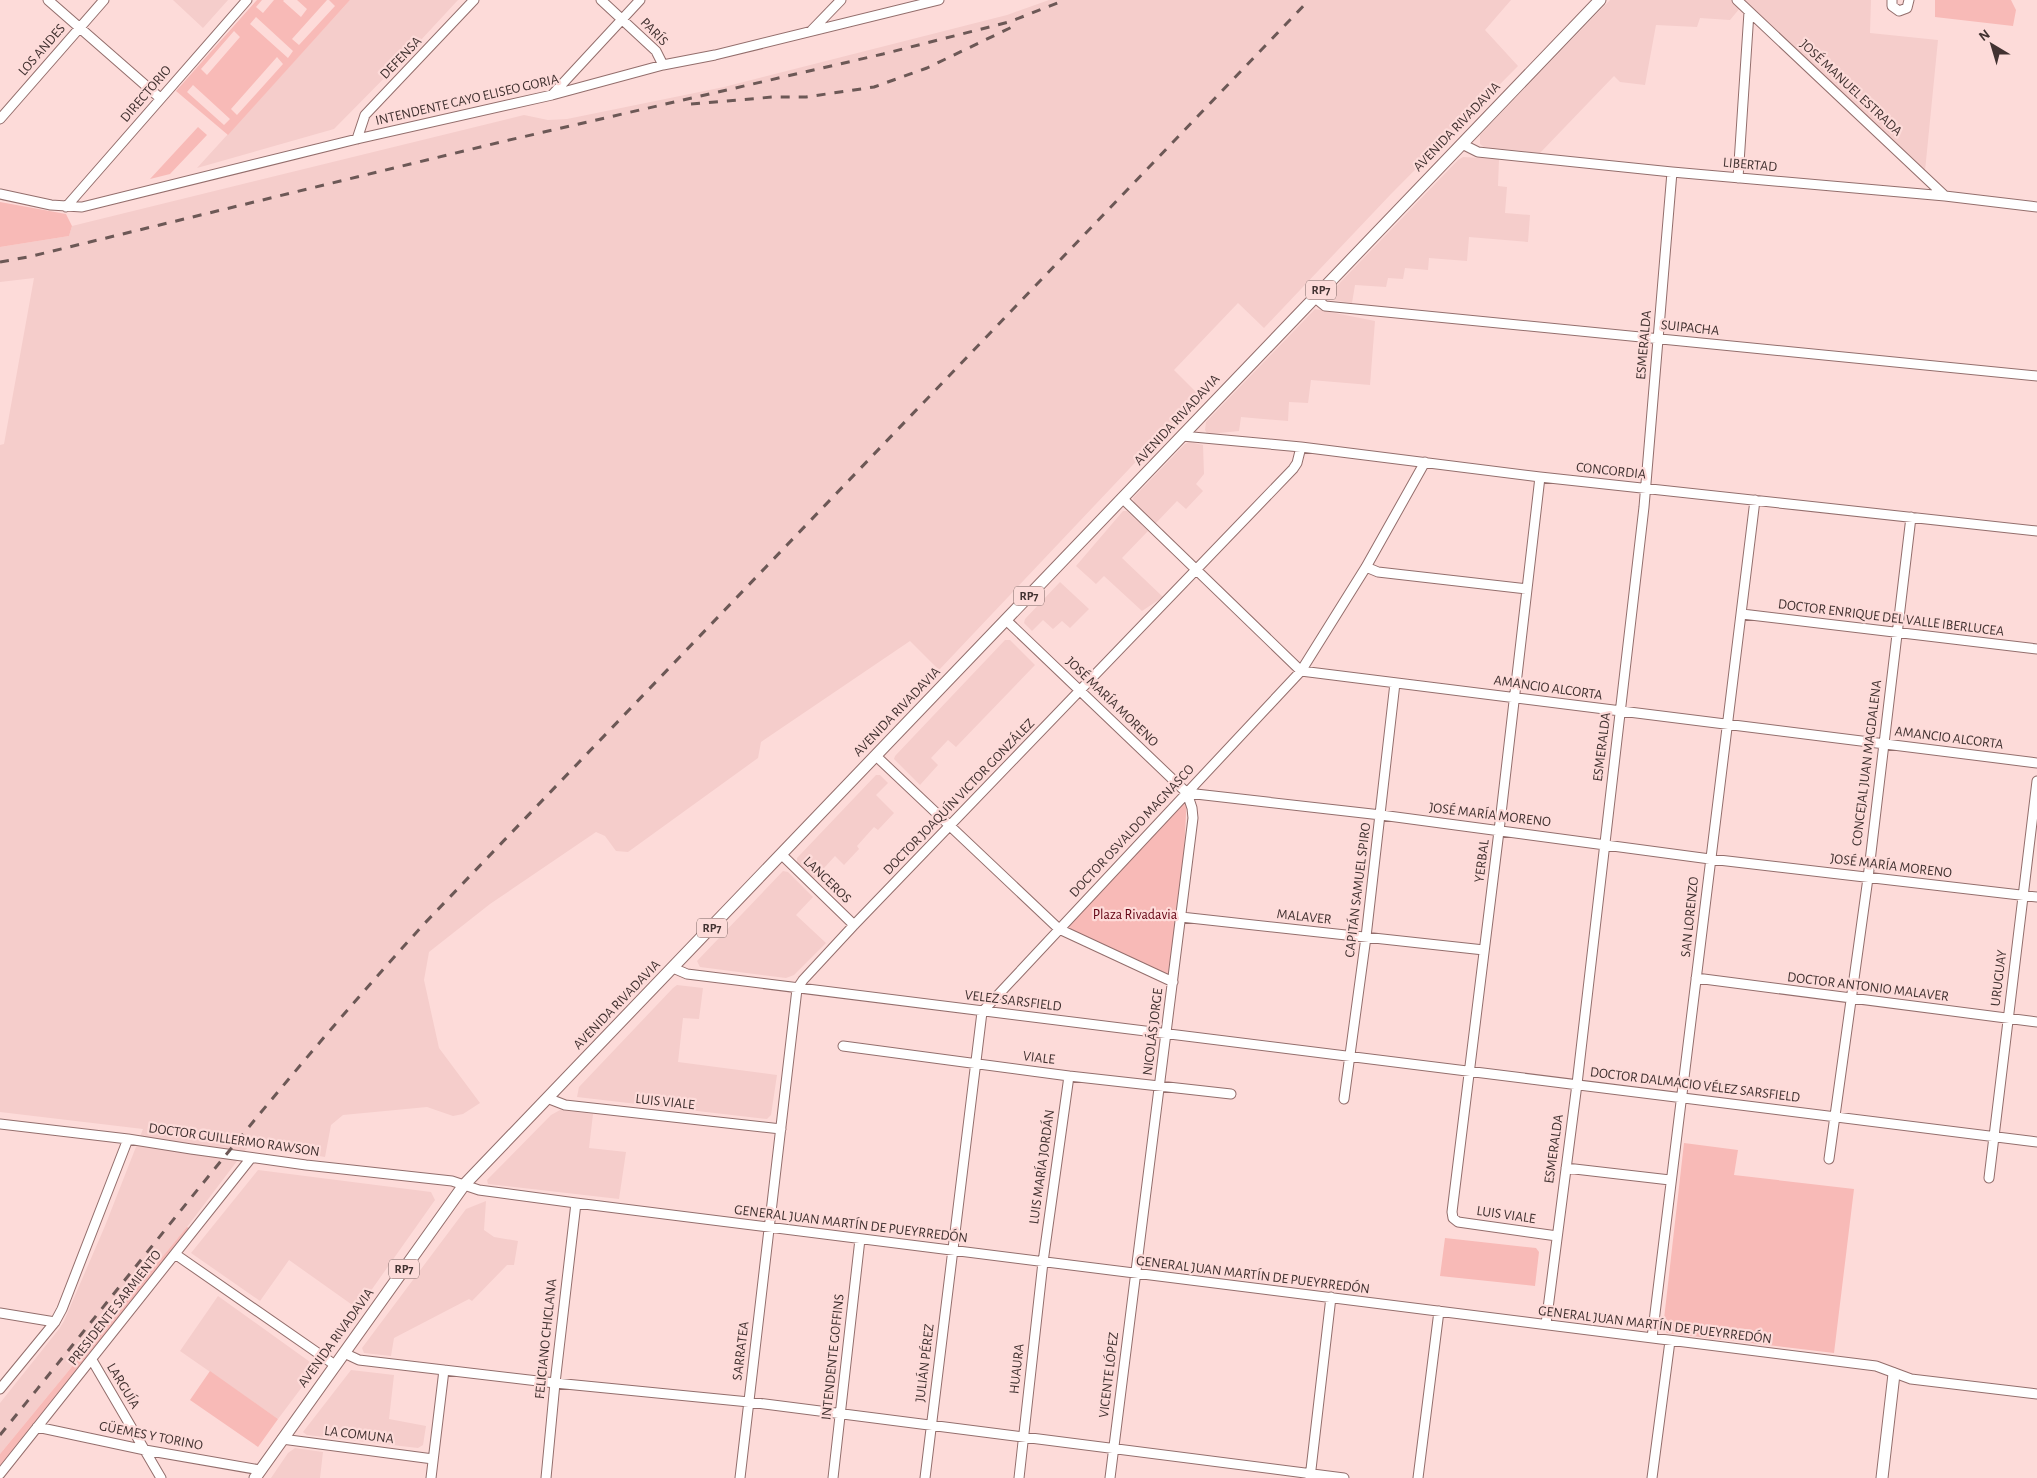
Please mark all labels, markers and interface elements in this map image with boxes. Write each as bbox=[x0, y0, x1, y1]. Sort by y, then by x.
street label: PARÍS bbox=[638, 13, 673, 49]
north arrow bbox=[1967, 20, 2017, 70]
street label: LOS ANDES bbox=[16, 22, 68, 78]
text: N bbox=[1976, 27, 1993, 44]
street label: DEFENSA bbox=[378, 34, 424, 82]
street label: JOSÉ MANUEL ESTRADA bbox=[1797, 35, 1907, 139]
street label: DIRECTORIO bbox=[118, 63, 174, 125]
street label: INTENDENTE CAYO ELISEO GORIA bbox=[374, 72, 560, 128]
street label: AVENIDA RIVADAVIA bbox=[1411, 80, 1503, 174]
street label: LIBERTAD bbox=[1722, 156, 1778, 174]
road number: RP7 bbox=[1306, 280, 1336, 300]
street label: ESMERALDA bbox=[1634, 310, 1654, 380]
street label: SUIPACHA bbox=[1660, 318, 1720, 338]
street label: AVENIDA RIVADAVIA bbox=[1132, 372, 1222, 468]
street label: CONCORDIA bbox=[1575, 460, 1647, 482]
road number: RP7 bbox=[1014, 586, 1044, 606]
street label: DOCTOR ENRIQUE DEL VALLE IBERLUCEA bbox=[1777, 597, 2005, 639]
street label: JOSÉ MARÍA MORENO bbox=[1063, 652, 1163, 750]
street label: AVENIDA RIVADAVIA bbox=[851, 665, 943, 759]
street label: AMANCIO ALCORTA bbox=[1493, 673, 1603, 703]
street label: CONCEJAL JUAN MAGDALENA bbox=[1850, 679, 1884, 847]
street label: ESMERALDA bbox=[1591, 712, 1613, 782]
street label: DOCTOR JOAQUÍN VICTOR GONZÁLEZ bbox=[879, 714, 1037, 878]
street label: AMANCIO ALCORTA bbox=[1894, 724, 2004, 752]
street label: DOCTOR OSVALDO MAGNASCO bbox=[1067, 762, 1197, 900]
street label: JOSÉ MARÍA MORENO bbox=[1428, 798, 1552, 829]
street label: CAPITÁN SAMUEL SPIRO bbox=[1340, 821, 1373, 958]
street label: YERBAL bbox=[1472, 838, 1492, 883]
street label: JOSÉ MARÍA MORENO bbox=[1829, 849, 1953, 880]
street label: LANCEROS bbox=[800, 854, 854, 906]
street label: SAN LORENZO bbox=[1679, 876, 1701, 958]
street label: MALAVER bbox=[1276, 907, 1332, 927]
park label: Plaza Rivadavia bbox=[1093, 908, 1178, 922]
road number: RP7 bbox=[697, 918, 727, 938]
street label: URUGUAY bbox=[1989, 948, 2009, 1007]
street label: AVENIDA RIVADAVIA bbox=[571, 958, 663, 1052]
street label: DOCTOR ANTONIO MALAVER bbox=[1786, 970, 1950, 1004]
street label: NICOLÁS JORGE bbox=[1138, 987, 1165, 1076]
street label: VELEZ SARSFIELD bbox=[964, 988, 1062, 1014]
street label: VIALE bbox=[1022, 1049, 1056, 1067]
street label: DOCTOR DALMACIO VÉLEZ SARSFIELD bbox=[1589, 1062, 1801, 1105]
street label: LUIS VIALE bbox=[635, 1092, 696, 1112]
street label: LUIS MARÍA JORDÁN bbox=[1024, 1108, 1057, 1225]
street label: ESMERALDA bbox=[1542, 1113, 1566, 1185]
street label: DOCTOR GUILLERMO RAWSON bbox=[148, 1121, 320, 1159]
street label: GENERAL JUAN MARTÍN DE PUEYRREDÓN bbox=[733, 1200, 969, 1245]
street label: LUIS VIALE bbox=[1476, 1204, 1537, 1226]
street label: PRESIDENTE SARMIENTO bbox=[66, 1248, 164, 1368]
street label: GENERAL JUAN MARTÍN DE PUEYRREDÓN bbox=[1135, 1251, 1371, 1296]
road number: RP7 bbox=[389, 1260, 419, 1278]
street label: FELICIANO CHICLANA bbox=[533, 1278, 559, 1400]
street label: AVENIDA RIVADAVIA bbox=[296, 1286, 376, 1390]
street label: INTENDENTE GOFFINS bbox=[819, 1293, 847, 1421]
street label: GENERAL JUAN MARTÍN DE PUEYRREDÓN bbox=[1537, 1301, 1773, 1346]
street label: SARRATEA bbox=[730, 1321, 752, 1381]
street label: JULIÁN PÉREZ bbox=[910, 1323, 937, 1403]
street label: VICENTE LÓPEZ bbox=[1094, 1331, 1121, 1419]
street label: HUAURA bbox=[1007, 1343, 1027, 1395]
street label: LARGUÍA bbox=[104, 1359, 145, 1411]
street label: GÜEMES Y TORINO bbox=[98, 1416, 205, 1453]
street label: LA COMUNA bbox=[323, 1424, 395, 1446]

